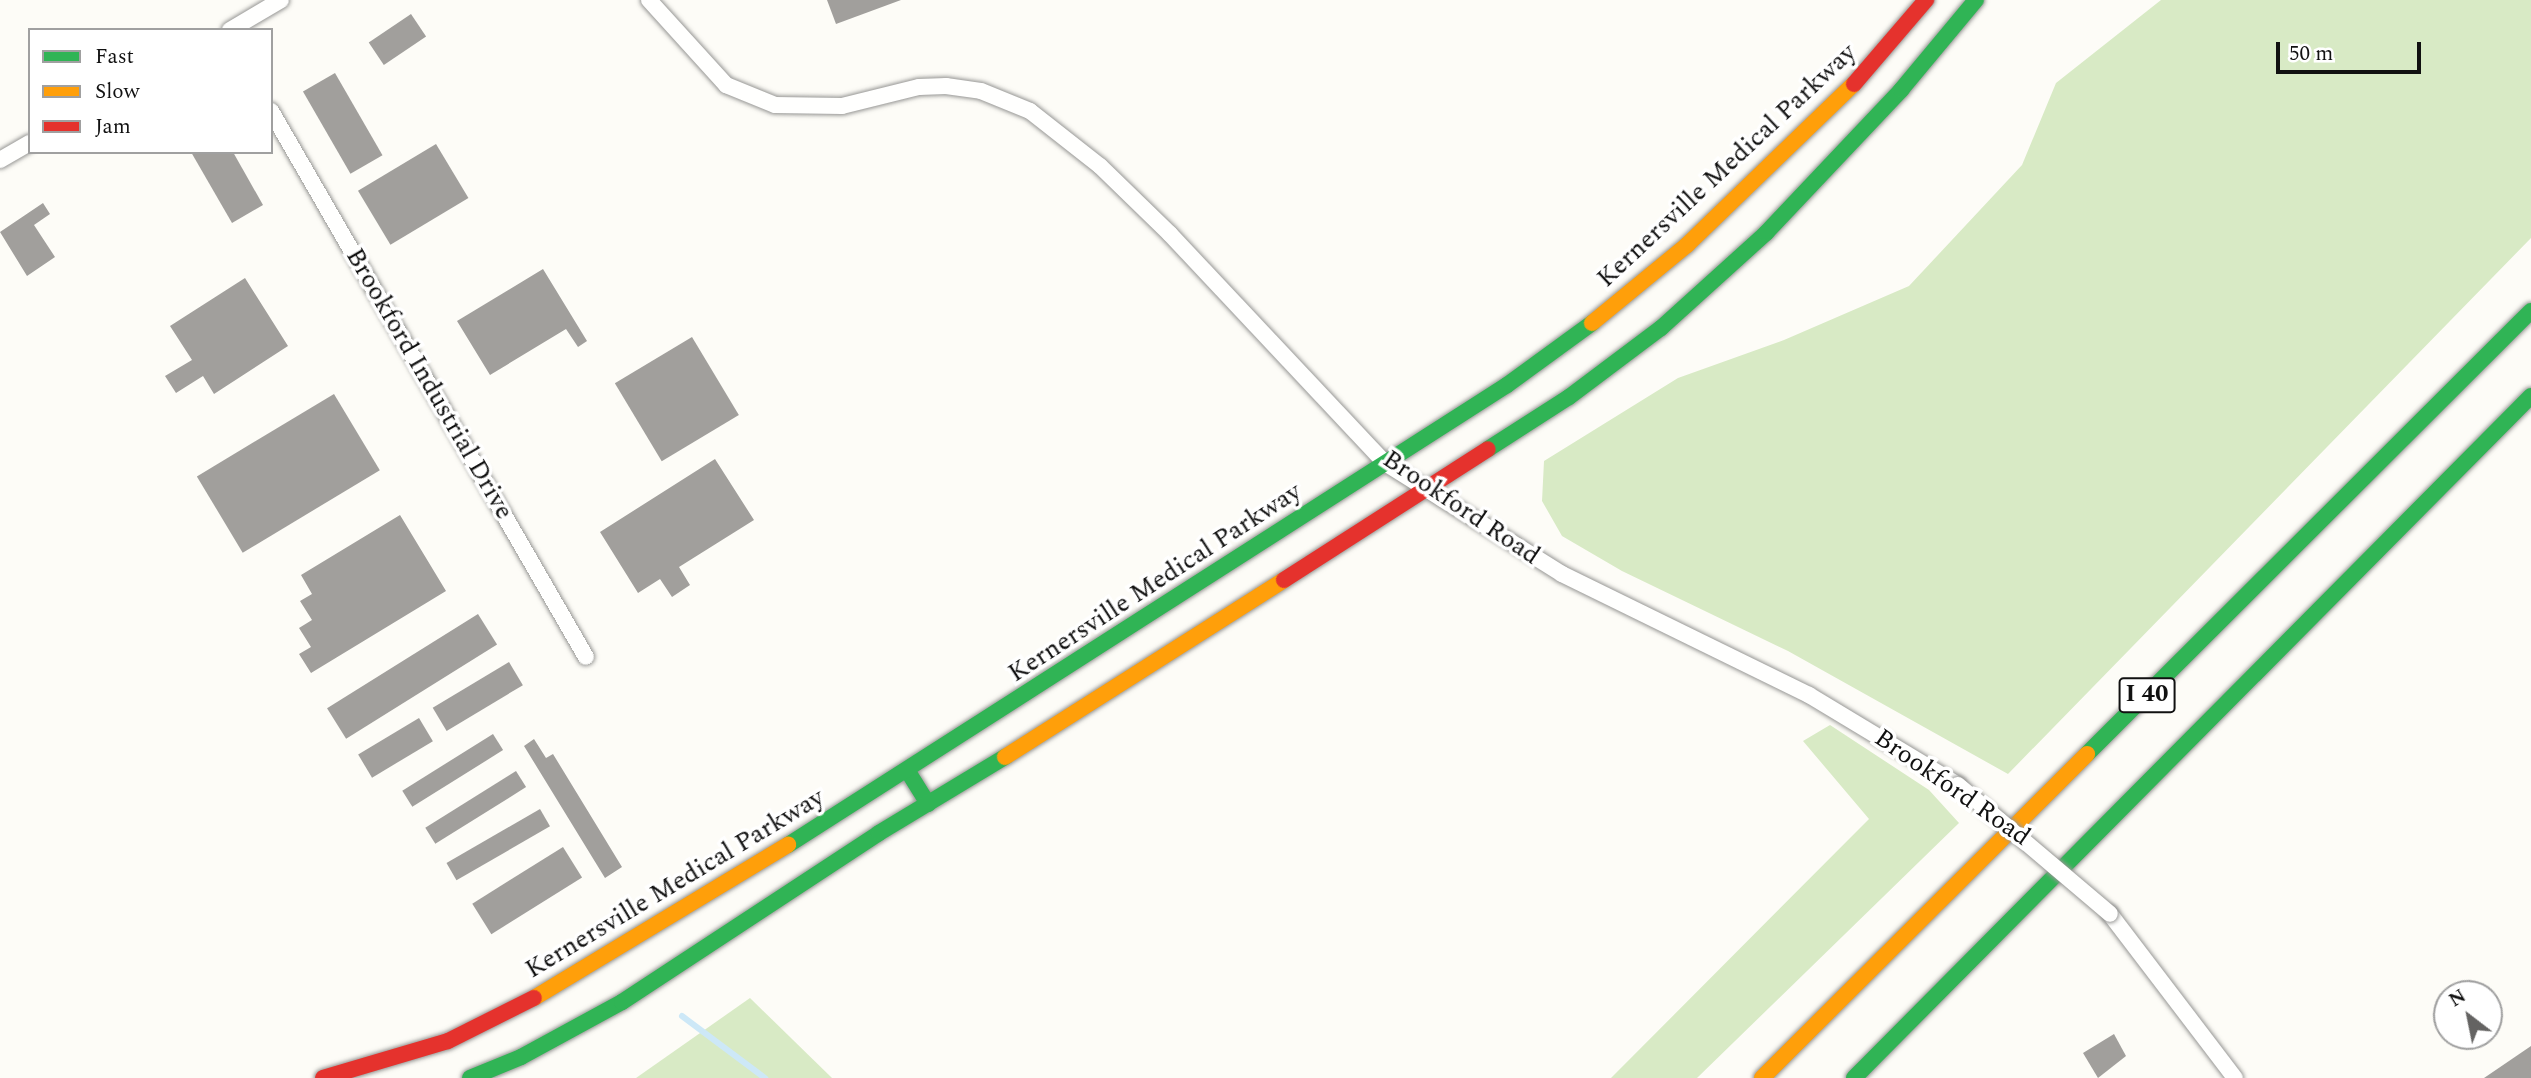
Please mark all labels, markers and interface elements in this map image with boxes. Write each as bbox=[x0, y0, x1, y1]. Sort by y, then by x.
legend bbox=[28, 28, 273, 154]
scale bar bbox=[2279, 28, 2424, 72]
street label: Kernersville Medical Parkway bbox=[1591, 38, 1863, 294]
text: 50 m bbox=[2289, 38, 2333, 70]
text: Fast bbox=[95, 41, 134, 73]
text: Slow bbox=[95, 76, 139, 108]
text: Jam bbox=[95, 111, 131, 143]
street label: Brookford Industrial Drive bbox=[339, 243, 519, 525]
street label: Brookford Road bbox=[1377, 444, 1545, 572]
street label: Kernersville Medical Parkway bbox=[1003, 477, 1307, 689]
road number: I 40 bbox=[2117, 674, 2177, 716]
street label: Brookford Road bbox=[1868, 723, 2036, 853]
street label: Kernersville Medical Parkway bbox=[520, 782, 830, 986]
north arrow bbox=[2433, 980, 2503, 1050]
text: N bbox=[2443, 982, 2472, 1015]

